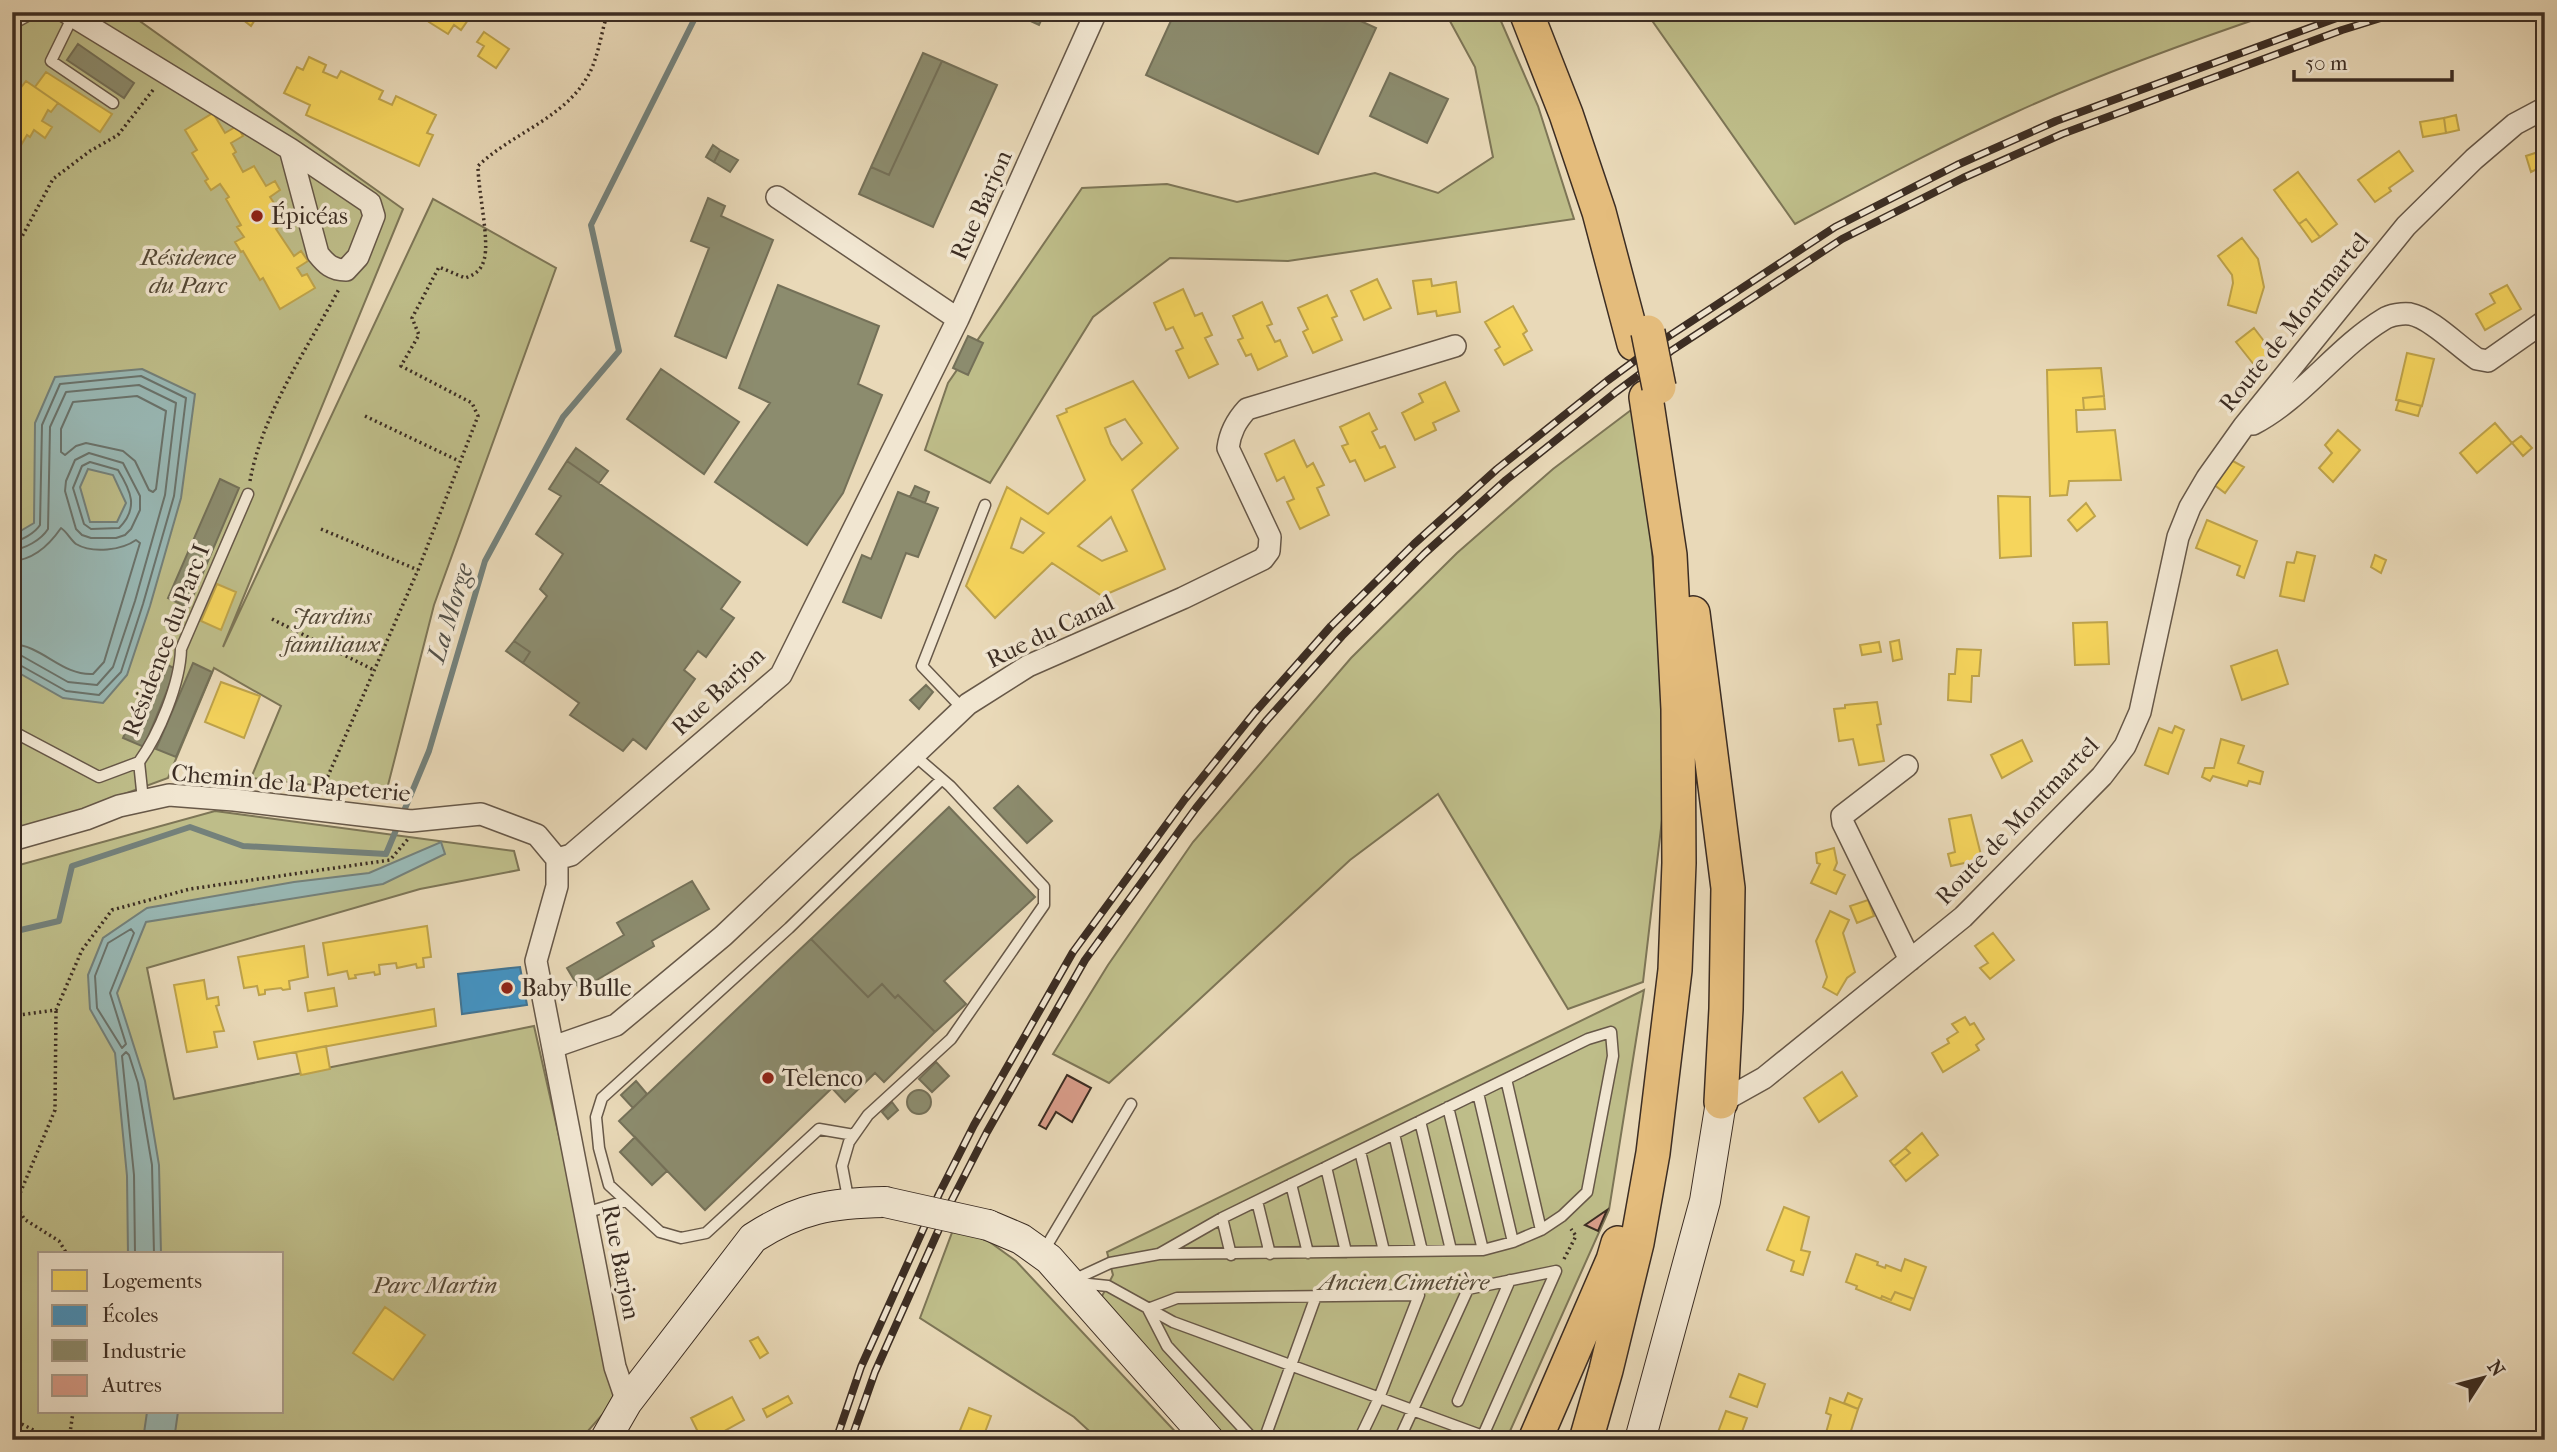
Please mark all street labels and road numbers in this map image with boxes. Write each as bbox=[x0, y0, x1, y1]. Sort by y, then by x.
street label: Rue Barjon bbox=[944, 146, 1018, 264]
street label: Route de Montmartel bbox=[2213, 226, 2375, 417]
street label: Résidence du Parc I bbox=[116, 540, 216, 740]
street label: Rue du Canal bbox=[982, 588, 1119, 674]
street label: Rue Barjon bbox=[666, 641, 770, 741]
street label: Route de Montmartel bbox=[1930, 731, 2105, 911]
street label: Chemin de la Papeterie bbox=[170, 759, 412, 807]
street label: Rue Barjon bbox=[596, 1202, 646, 1322]

